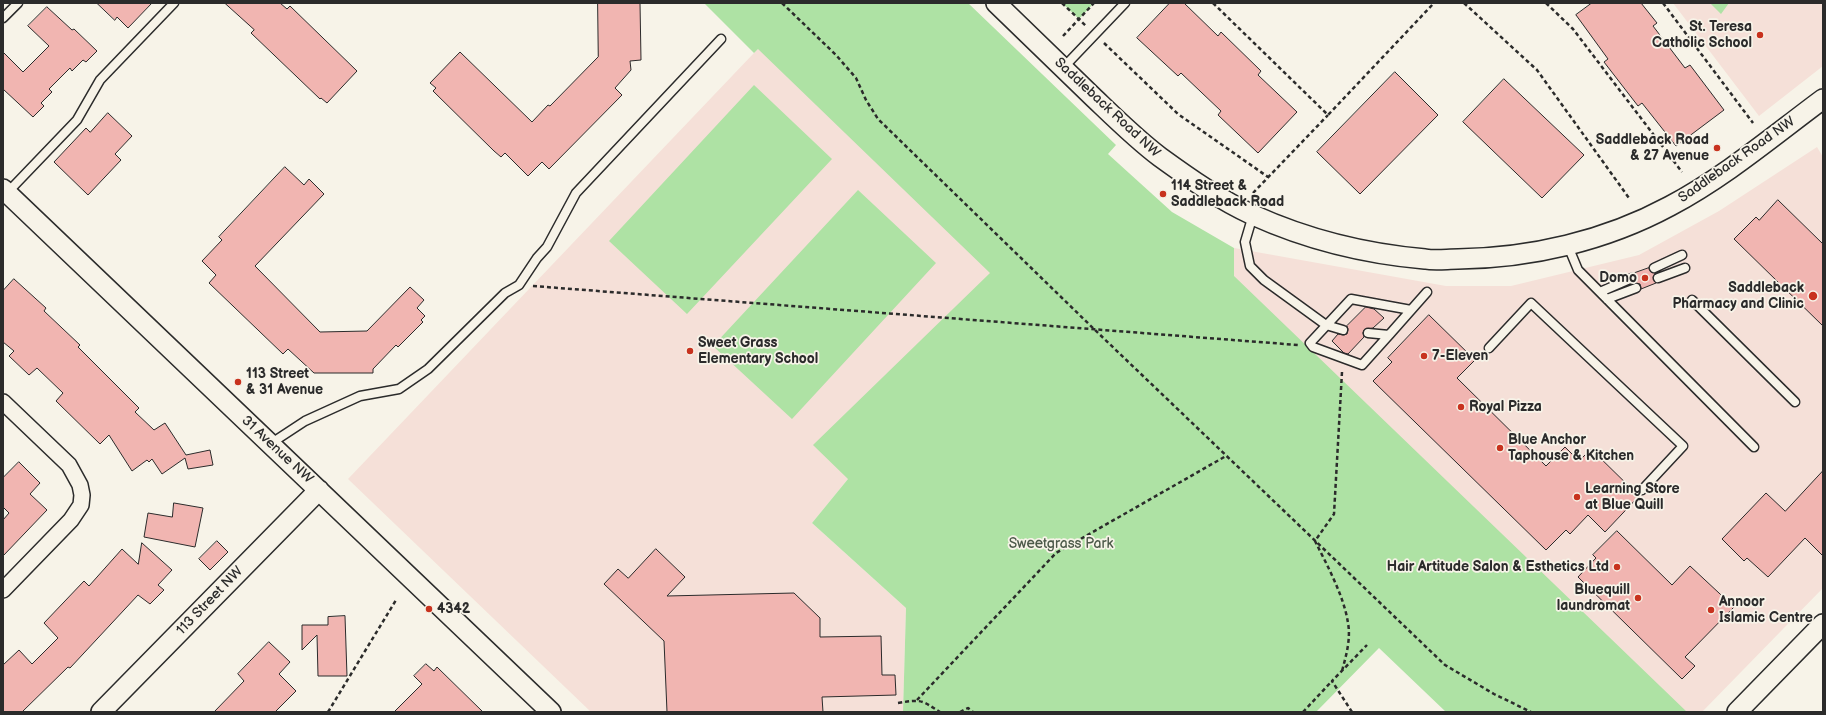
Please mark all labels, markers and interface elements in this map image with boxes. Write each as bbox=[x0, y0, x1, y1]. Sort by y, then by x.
place label: St. Teresa Catholic School bbox=[1652, 19, 1752, 52]
marker: St. Teresa Catholic School bbox=[1755, 30, 1765, 40]
street label: Saddleback Road NW bbox=[1051, 55, 1163, 161]
street label: Saddleback Road NW bbox=[1675, 113, 1799, 207]
place label: Saddleback Road & 27 Avenue bbox=[1596, 132, 1709, 164]
marker: Saddleback Road & 27 Avenue bbox=[1712, 143, 1722, 153]
place label: 114 Street & Saddleback Road bbox=[1171, 178, 1284, 210]
marker: 114 Street & Saddleback Road bbox=[1158, 189, 1168, 199]
place label: Domo bbox=[1599, 270, 1637, 286]
marker: Domo bbox=[1640, 273, 1650, 283]
place label: Saddleback Pharmacy and Clinic bbox=[1673, 280, 1804, 312]
marker: Saddleback Pharmacy and Clinic bbox=[1807, 290, 1819, 302]
place label: Sweet Grass Elementary School bbox=[698, 335, 818, 368]
marker: Sweet Grass Elementary School bbox=[685, 346, 695, 356]
place label: 7-Eleven bbox=[1432, 348, 1488, 364]
marker: 7-Eleven bbox=[1419, 351, 1429, 361]
place label: 113 Street & 31 Avenue bbox=[246, 366, 323, 398]
marker: 113 Street & 31 Avenue bbox=[233, 377, 243, 387]
place label: Royal Pizza bbox=[1469, 399, 1542, 415]
marker: Royal Pizza bbox=[1456, 402, 1466, 412]
street label: 31 Avenue NW bbox=[238, 412, 316, 488]
place label: Blue Anchor Taphouse & Kitchen bbox=[1508, 432, 1634, 464]
marker: Blue Anchor Taphouse & Kitchen bbox=[1495, 443, 1505, 453]
place label: Learning Store at Blue Quill bbox=[1585, 481, 1680, 514]
marker: Learning Store at Blue Quill bbox=[1572, 492, 1582, 502]
park label: Sweetgrass Park bbox=[1009, 536, 1113, 552]
place label: Hair Artitude Salon & Esthetics Ltd bbox=[1387, 559, 1609, 575]
marker: Hair Artitude Salon & Esthetics Ltd bbox=[1612, 562, 1622, 572]
street label: 113 Street NW bbox=[173, 563, 247, 639]
place label: Bluequill laundromat bbox=[1557, 582, 1630, 614]
marker: Bluequill laundromat bbox=[1633, 593, 1643, 603]
place label: Annoor Islamic Centre bbox=[1719, 594, 1813, 626]
place label: 4342 bbox=[437, 601, 470, 617]
marker: 4342 bbox=[424, 604, 434, 614]
marker: Annoor Islamic Centre bbox=[1706, 605, 1716, 615]

